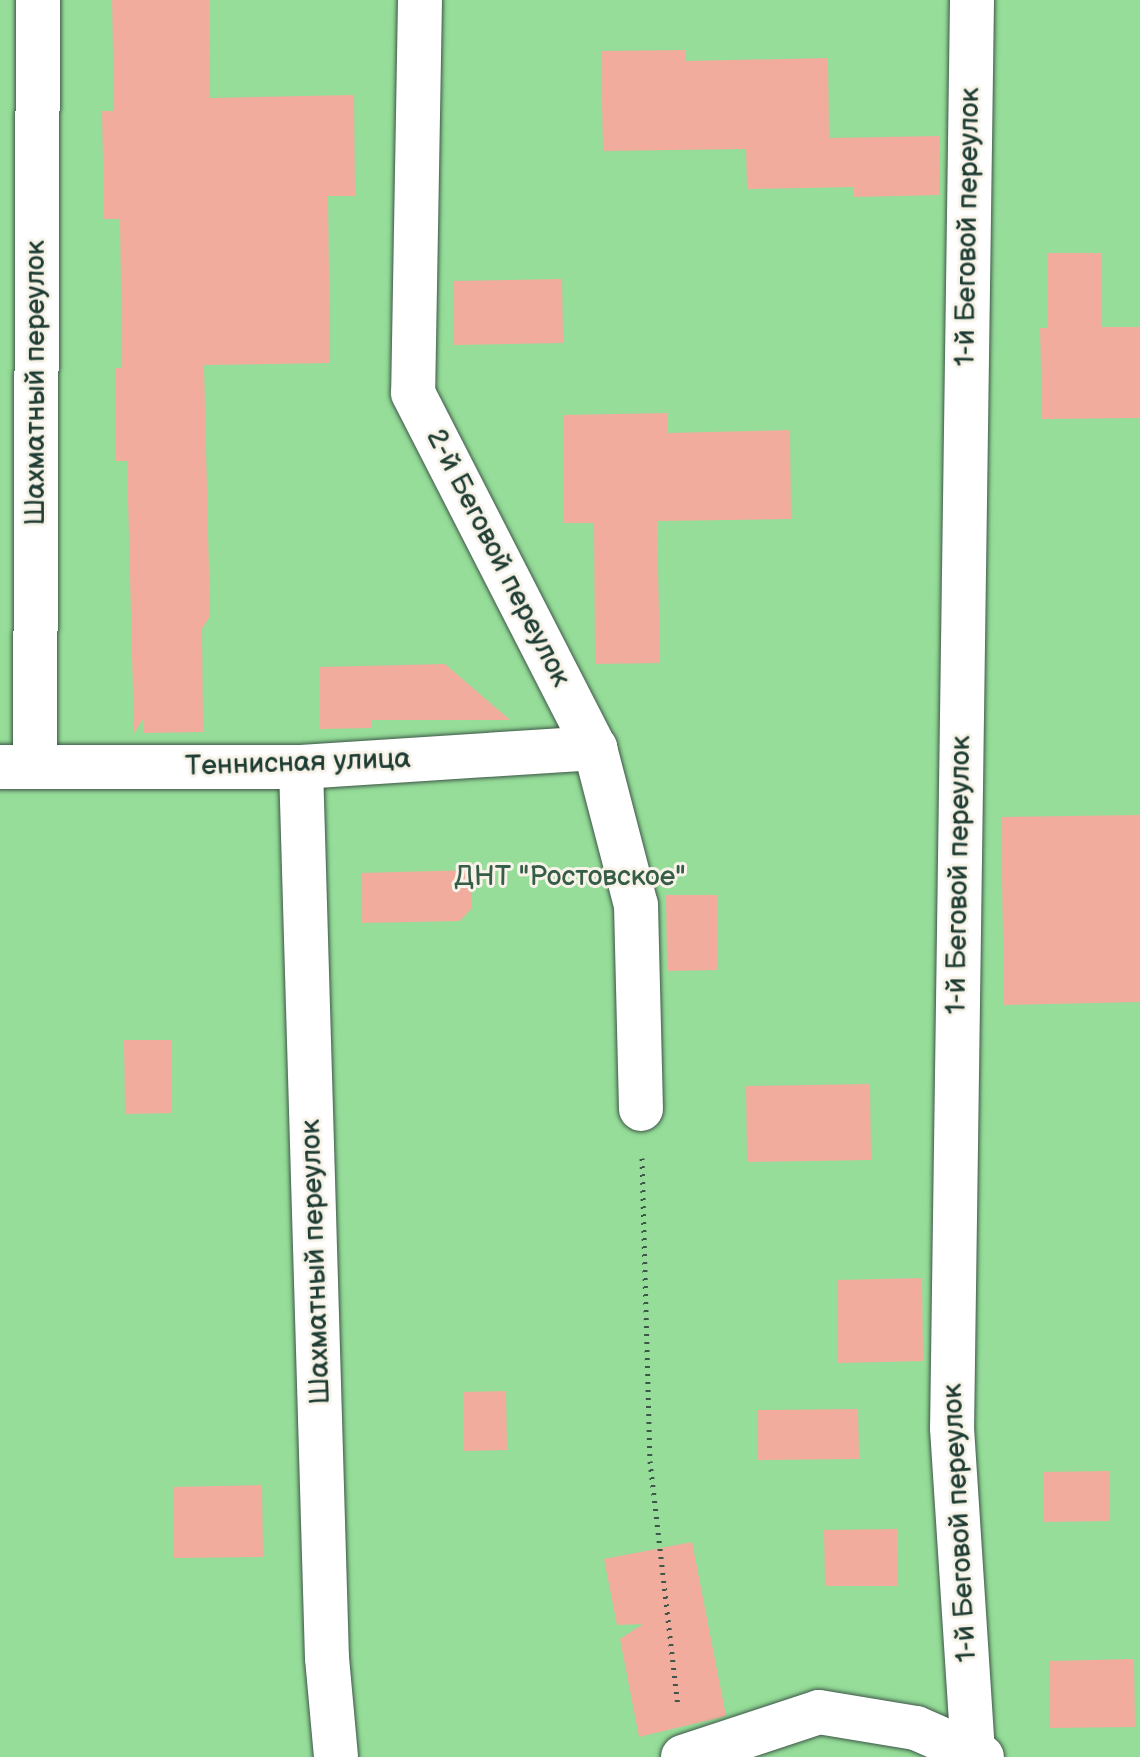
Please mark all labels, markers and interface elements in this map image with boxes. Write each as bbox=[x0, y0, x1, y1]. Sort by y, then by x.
street label: 1-й Беговой переулок bbox=[949, 87, 987, 367]
street label: Шахматный переулок bbox=[19, 240, 53, 526]
street label: 2-й Беговой переулок bbox=[418, 424, 578, 692]
street label: 1-й Беговой переулок bbox=[940, 735, 978, 1015]
street label: Теннисная улица bbox=[185, 742, 411, 784]
park label: ДНТ "Ростовское" bbox=[454, 860, 686, 894]
street label: Шахматный переулок bbox=[294, 1119, 338, 1405]
street label: 1-й Беговой переулок bbox=[936, 1383, 984, 1663]

